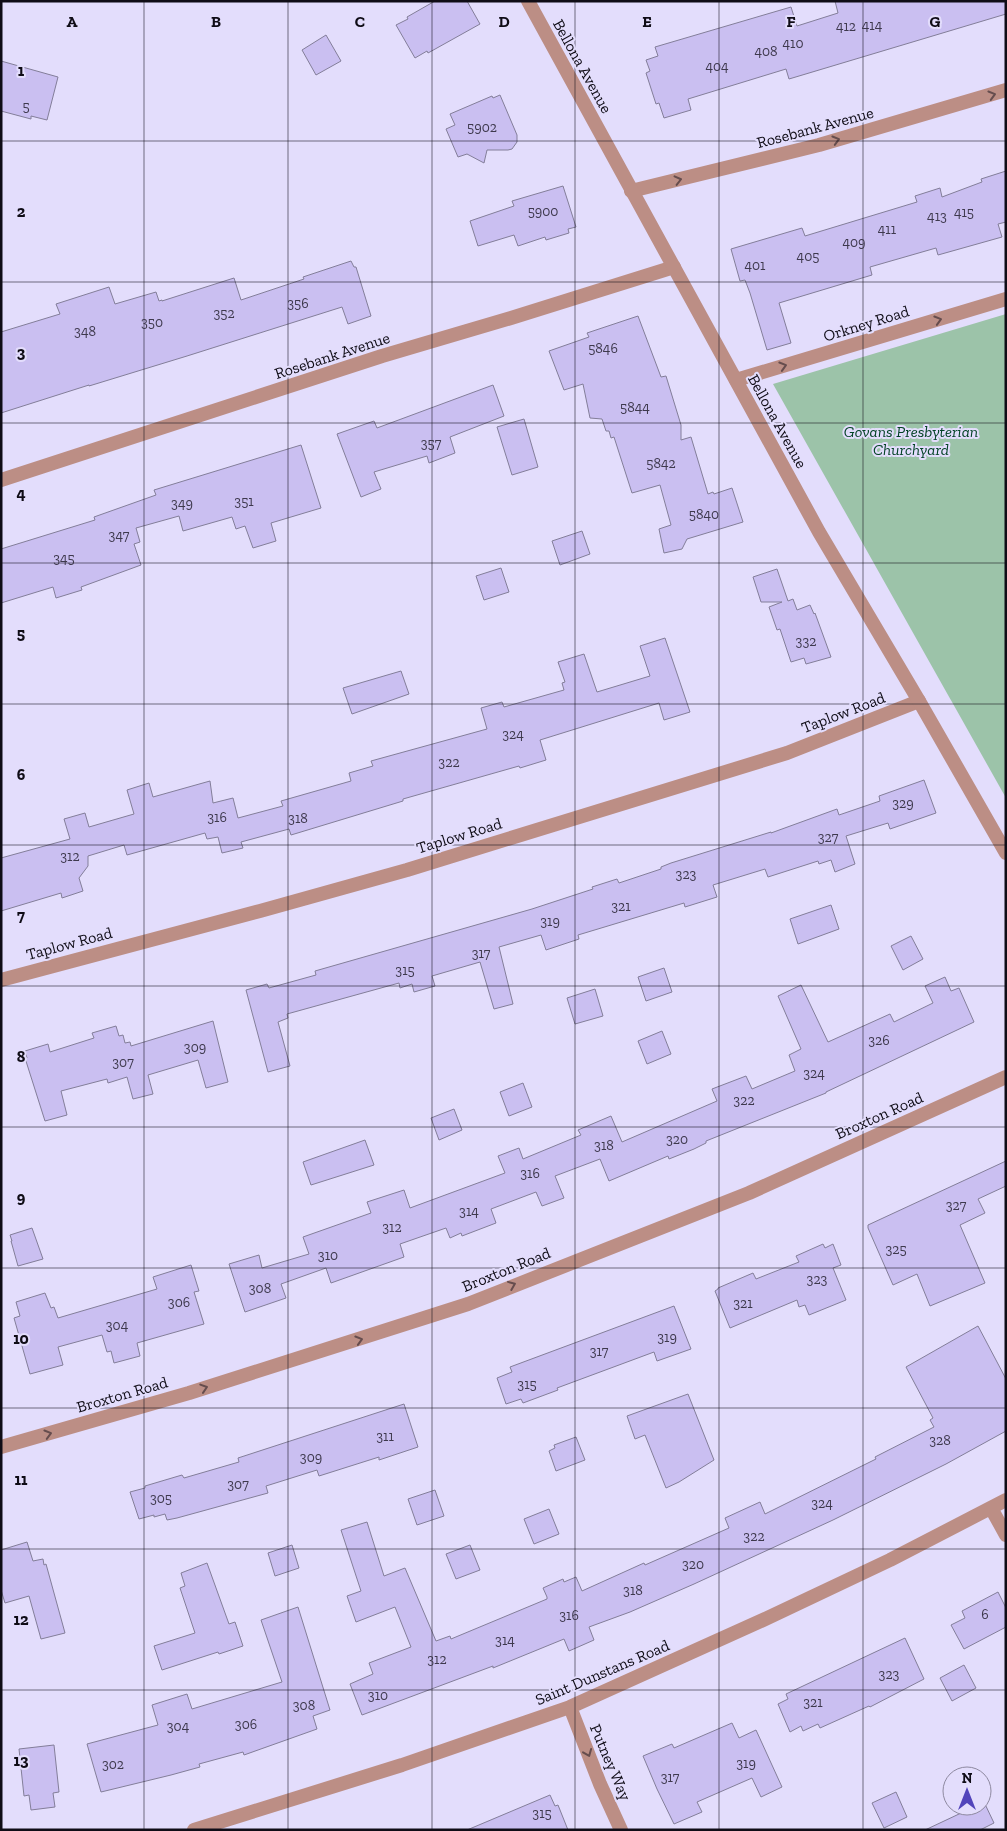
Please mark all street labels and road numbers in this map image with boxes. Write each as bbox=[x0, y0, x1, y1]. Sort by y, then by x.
street label: Bellona Avenue bbox=[549, 16, 616, 117]
street label: Rosebank Avenue bbox=[755, 103, 876, 152]
street label: Orkney Road bbox=[821, 301, 912, 346]
street label: Rosebank Avenue bbox=[272, 328, 392, 383]
street label: Bellona Avenue bbox=[744, 371, 811, 472]
street label: Taplow Road bbox=[799, 688, 888, 737]
street label: Taplow Road bbox=[414, 813, 504, 857]
street label: Taplow Road bbox=[24, 923, 114, 964]
street label: Broxton Road bbox=[832, 1088, 926, 1143]
street label: Broxton Road bbox=[459, 1243, 553, 1296]
street label: Broxton Road bbox=[74, 1372, 170, 1417]
street label: Saint Dunstans Road bbox=[532, 1636, 672, 1709]
street label: Putney Way bbox=[586, 1721, 635, 1804]

